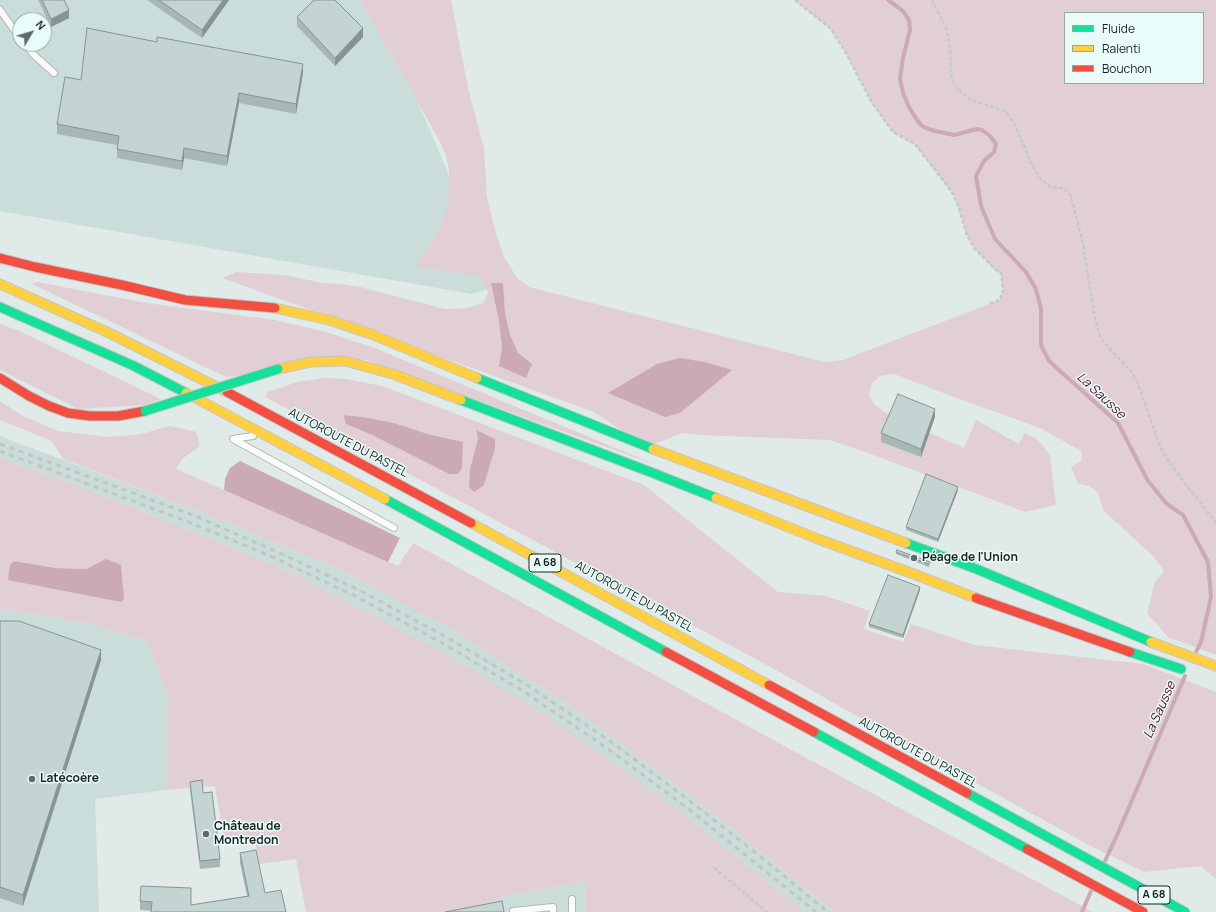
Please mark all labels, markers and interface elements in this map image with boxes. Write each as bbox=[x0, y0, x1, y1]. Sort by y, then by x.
north arrow bbox=[12, 12, 52, 52]
legend bbox=[1064, 12, 1204, 84]
text: N bbox=[33, 17, 49, 33]
text: Fluide bbox=[1102, 20, 1135, 37]
text: Ralenti bbox=[1102, 40, 1141, 57]
text: Bouchon bbox=[1102, 60, 1152, 77]
water label: La Sausse bbox=[1073, 370, 1129, 422]
street label: AUTOROUTE DU PASTEL bbox=[286, 405, 410, 481]
place label: Péage de l'Union bbox=[922, 551, 1018, 565]
marker: Péage de l'Union bbox=[909, 553, 919, 563]
road number: A 68 bbox=[529, 554, 561, 572]
street label: AUTOROUTE DU PASTEL bbox=[572, 558, 696, 636]
water label: La Sausse bbox=[1141, 679, 1179, 741]
street label: AUTOROUTE DU PASTEL bbox=[856, 714, 980, 792]
place label: Latécoère bbox=[40, 772, 99, 786]
marker: Latécoère bbox=[27, 774, 37, 784]
place label: Château de Montredon bbox=[214, 820, 281, 848]
marker: Château de Montredon bbox=[201, 829, 211, 839]
road number: A 68 bbox=[1138, 886, 1170, 904]

